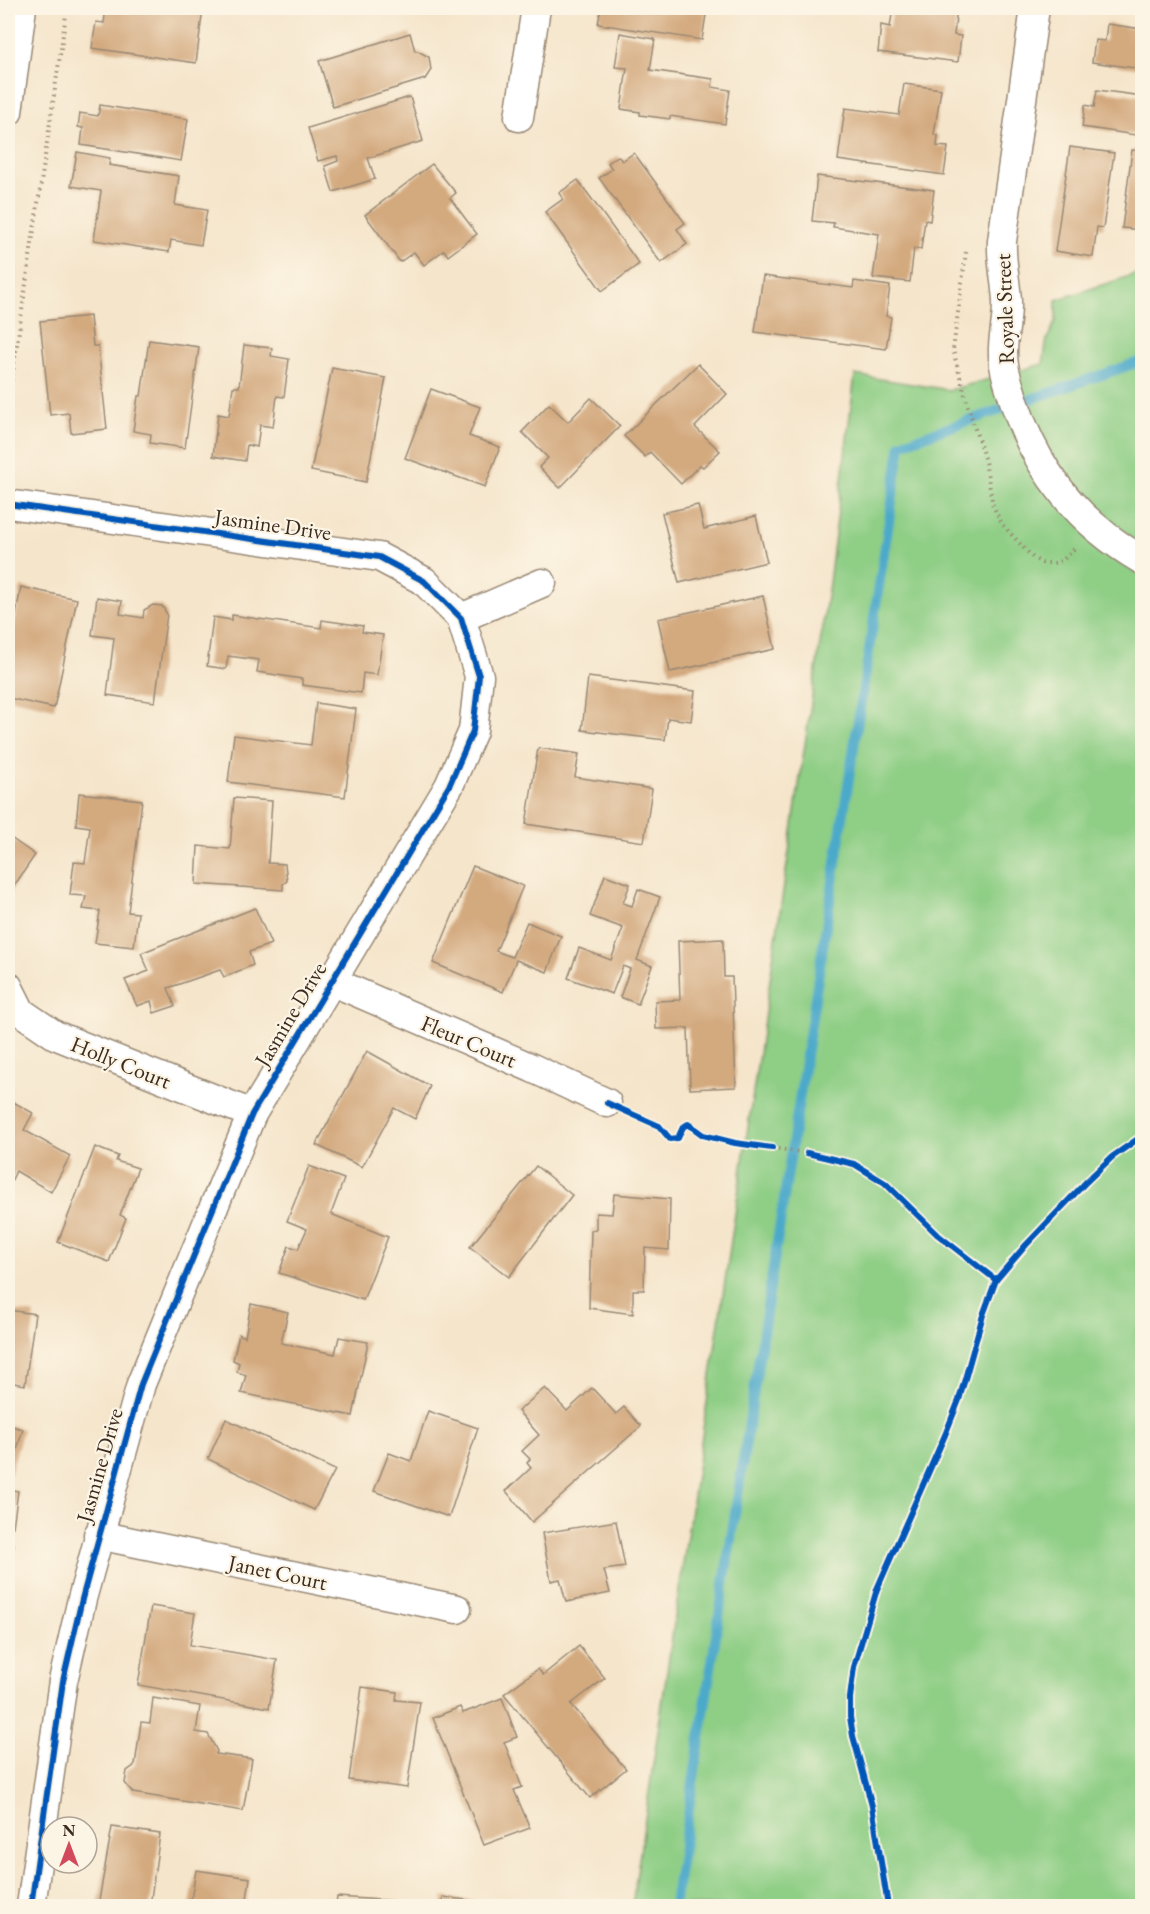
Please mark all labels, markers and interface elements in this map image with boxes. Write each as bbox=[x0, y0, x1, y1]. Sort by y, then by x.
street label: Royale Street bbox=[988, 253, 1021, 365]
street label: Jasmine Drive bbox=[211, 502, 334, 547]
street label: Jasmine Drive bbox=[247, 956, 333, 1074]
street label: Fleur Court bbox=[417, 1008, 521, 1075]
street label: Holly Court bbox=[67, 1029, 175, 1096]
street label: Jasmine Drive bbox=[69, 1404, 130, 1528]
street label: Janet Court bbox=[224, 1547, 330, 1597]
north arrow bbox=[39, 1815, 99, 1875]
text: N bbox=[63, 1820, 76, 1841]

